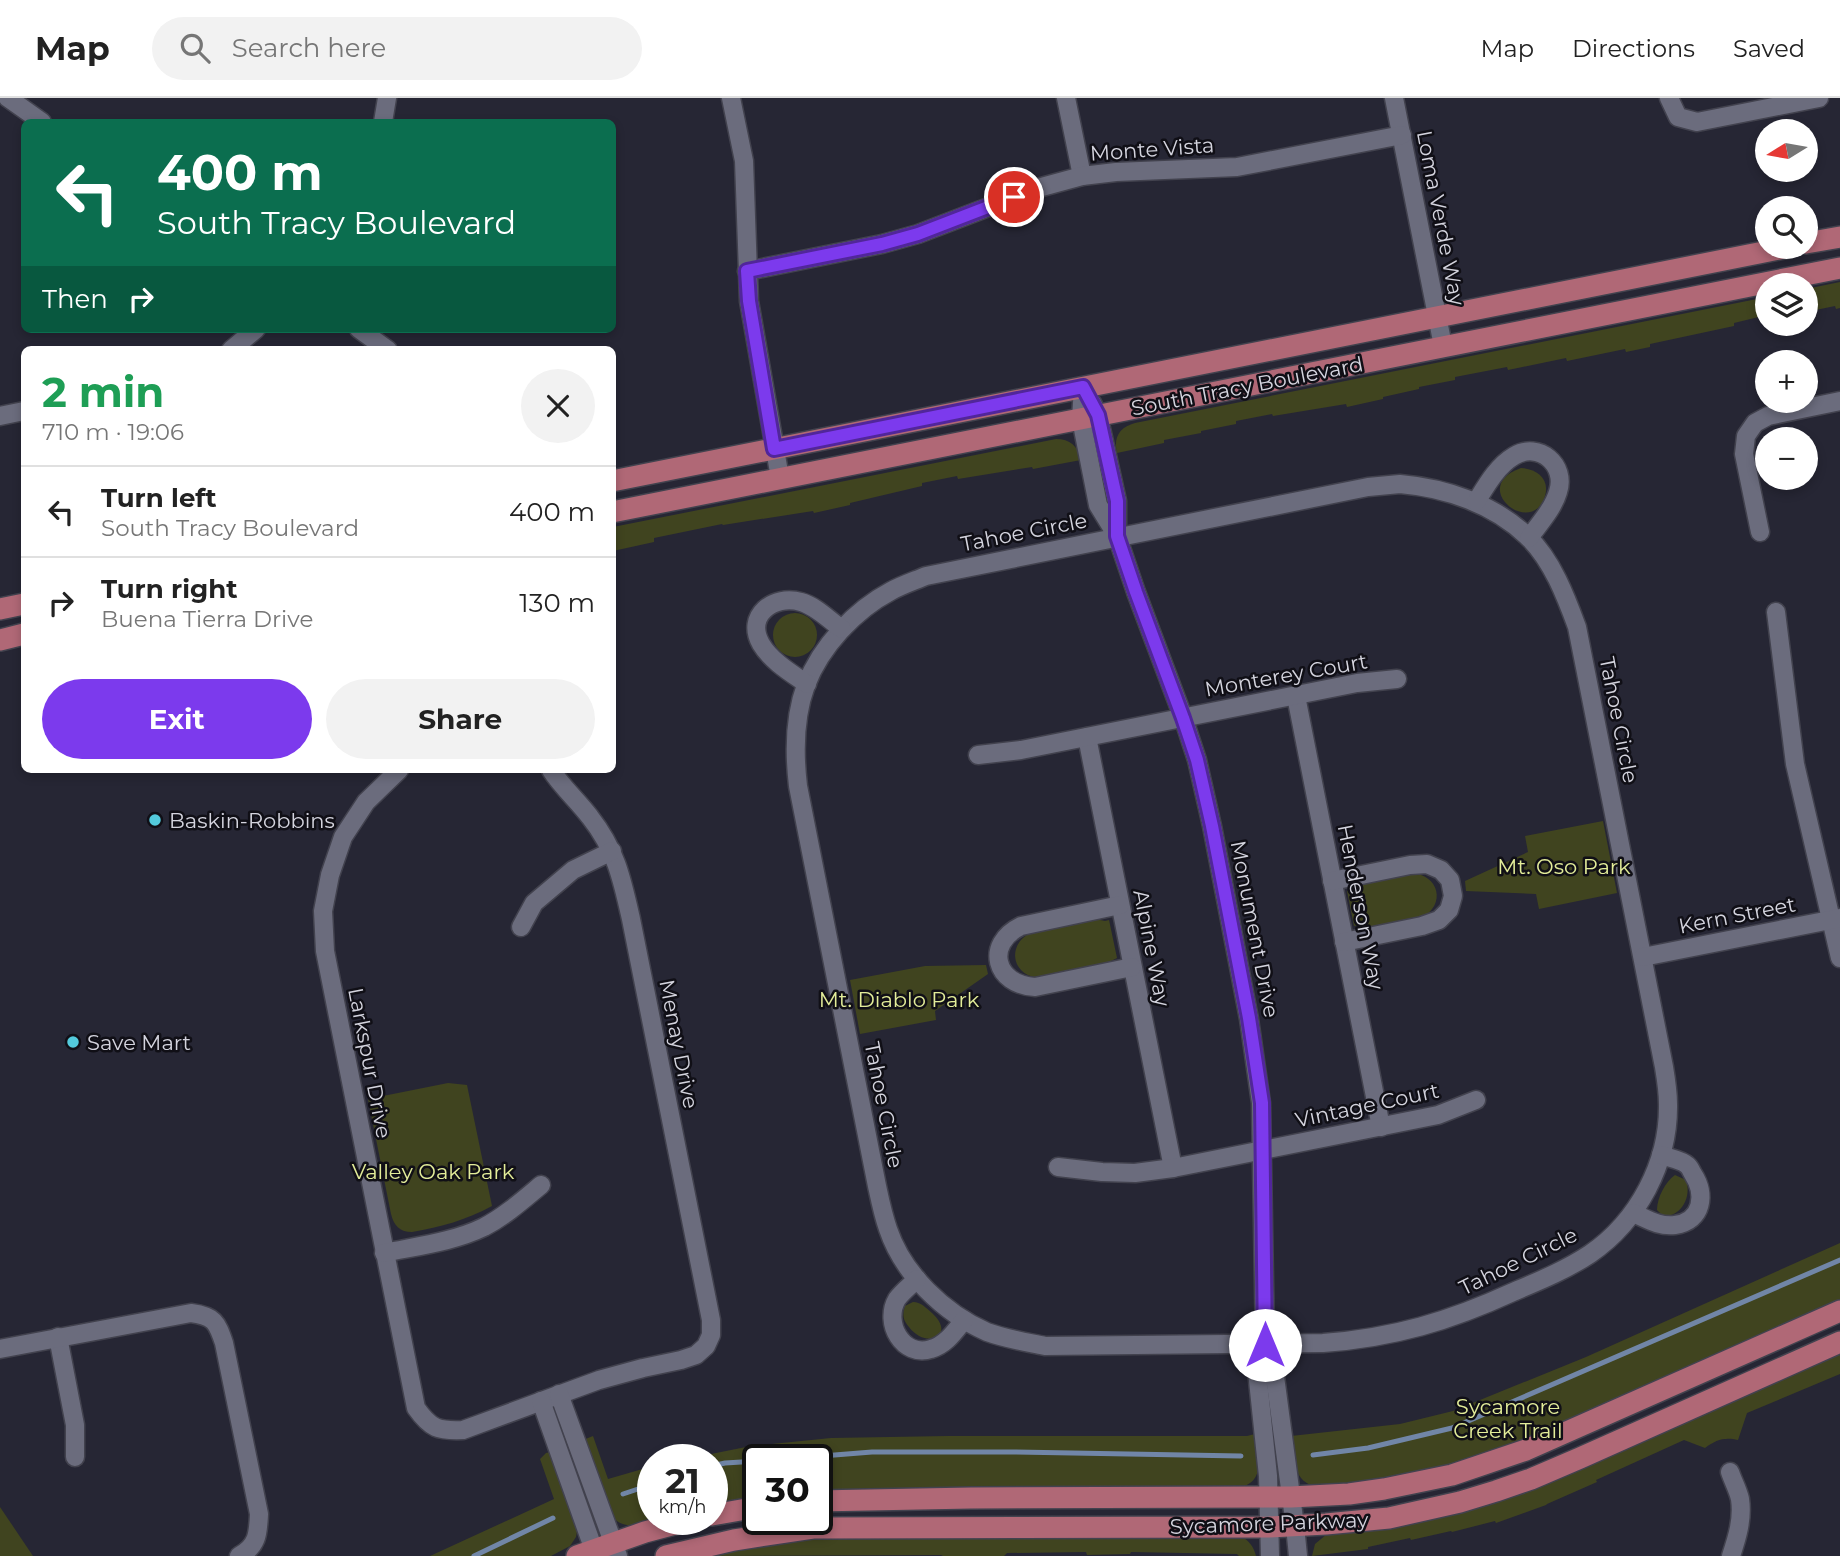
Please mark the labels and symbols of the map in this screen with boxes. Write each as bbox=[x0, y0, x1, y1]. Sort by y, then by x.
north arrow bbox=[1755, 119, 1818, 182]
street label: Loma Verde Way bbox=[1412, 128, 1470, 308]
street label: Monte Vista bbox=[1089, 132, 1215, 166]
pin bbox=[984, 167, 1044, 227]
street label: South Tracy Boulevard bbox=[1129, 351, 1365, 421]
street label: Tahoe Circle bbox=[959, 508, 1089, 556]
street label: Monterey Court bbox=[1203, 648, 1369, 702]
street label: Tahoe Circle bbox=[1595, 655, 1643, 785]
place label: Baskin-Robbins bbox=[169, 808, 335, 833]
marker: Baskin-Robbins bbox=[147, 812, 163, 828]
street label: Henderson Way bbox=[1333, 822, 1389, 992]
street label: Monument Drive bbox=[1226, 838, 1284, 1020]
park label: Mt. Oso Park bbox=[1497, 854, 1631, 879]
street label: Alpine Way bbox=[1128, 887, 1176, 1009]
street label: Kern Street bbox=[1676, 891, 1798, 939]
street label: Menay Drive bbox=[654, 977, 704, 1111]
street label: Larkspur Drive bbox=[343, 986, 397, 1140]
park label: Mt. Diablo Park bbox=[819, 987, 980, 1012]
place label: Save Mart bbox=[87, 1030, 191, 1055]
marker: Save Mart bbox=[65, 1034, 81, 1050]
street label: Tahoe Circle bbox=[860, 1040, 908, 1170]
street label: Vintage Court bbox=[1293, 1078, 1441, 1132]
park label: Valley Oak Park bbox=[352, 1159, 515, 1184]
street label: Tahoe Circle bbox=[1455, 1222, 1581, 1300]
position arrow bbox=[1228, 1308, 1302, 1382]
park label: Sycamore Creek Trail bbox=[1453, 1394, 1563, 1443]
speed limit sign: 30 bbox=[742, 1444, 833, 1535]
street label: Sycamore Parkway bbox=[1169, 1507, 1369, 1539]

